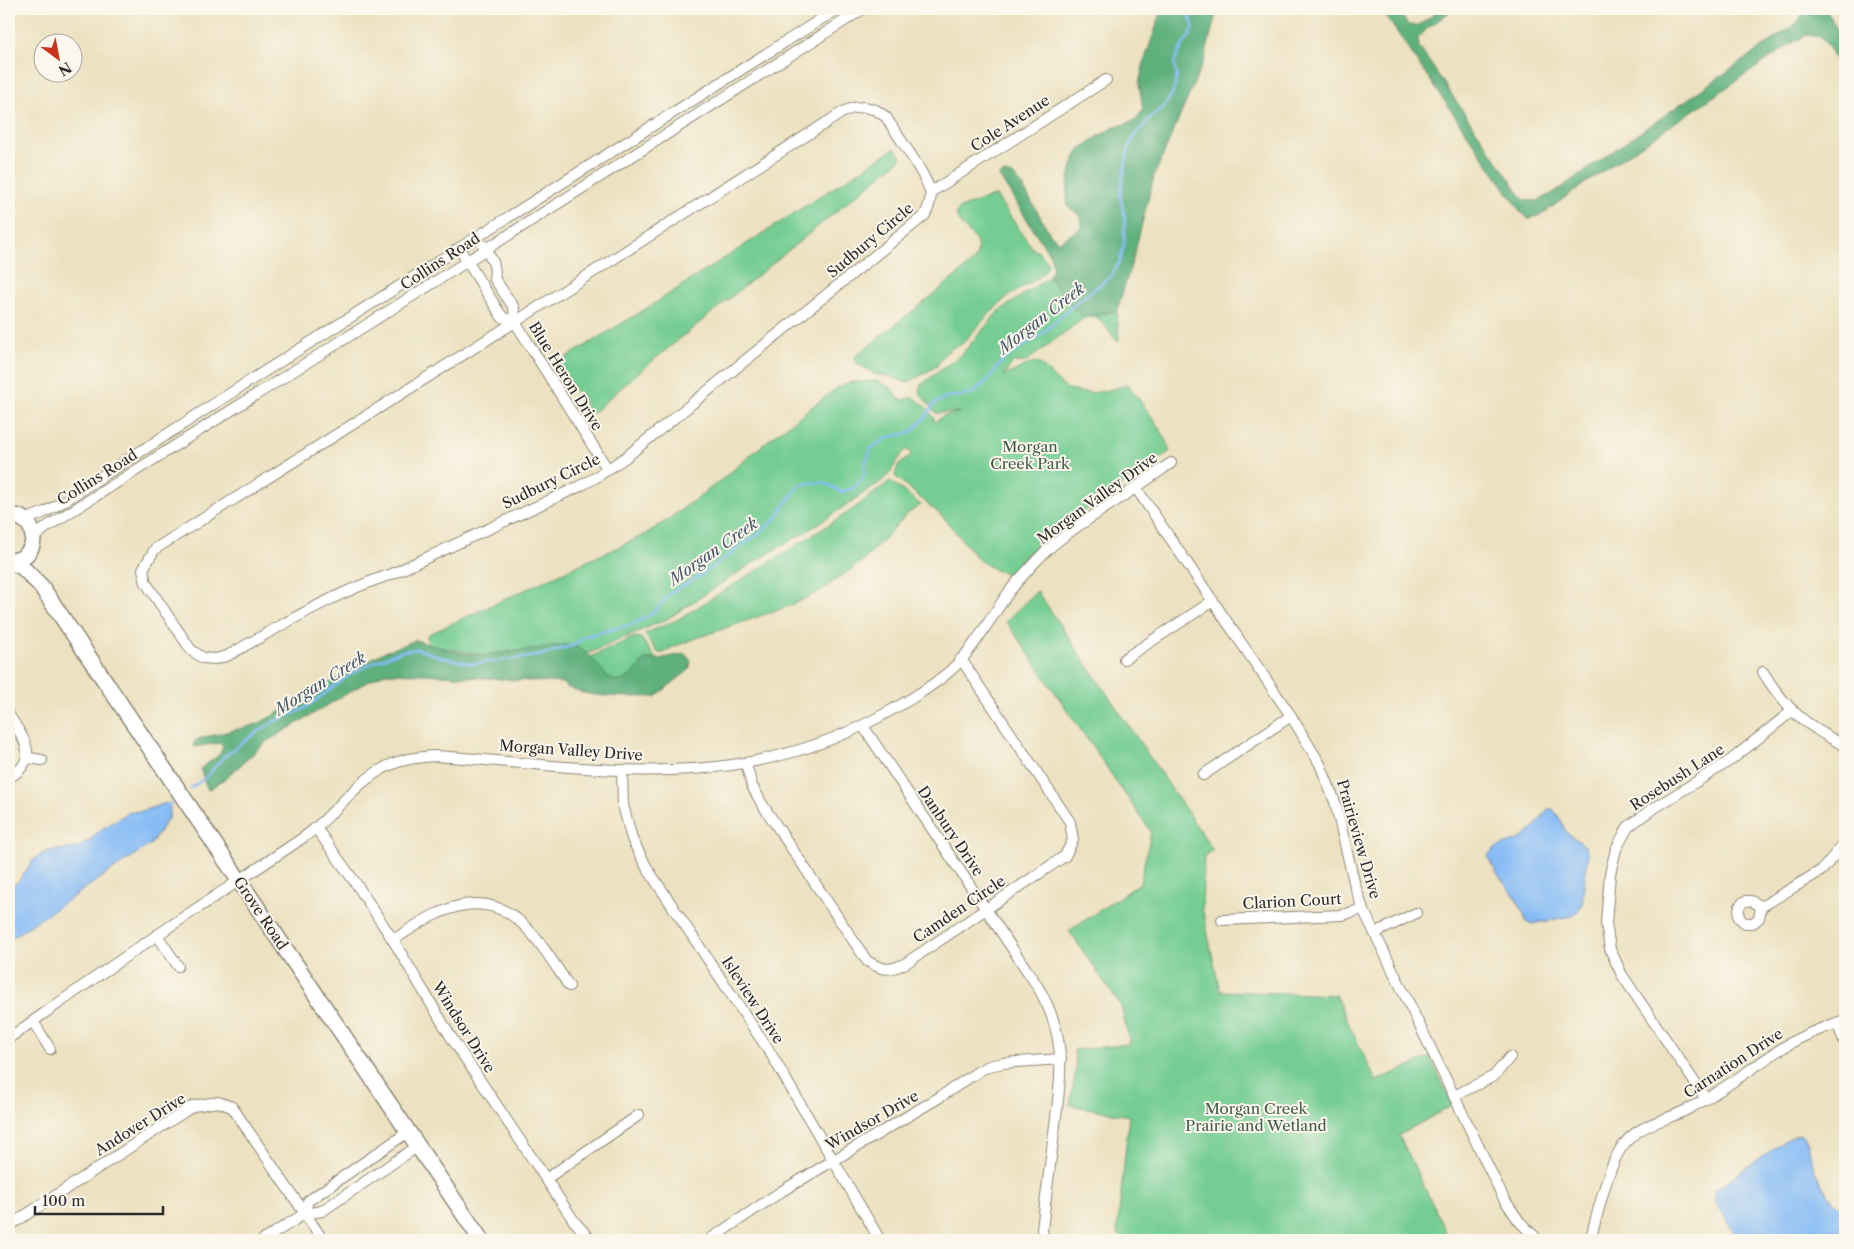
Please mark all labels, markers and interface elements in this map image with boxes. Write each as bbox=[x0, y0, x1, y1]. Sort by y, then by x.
north arrow bbox=[32, 32, 82, 82]
text: N bbox=[55, 58, 75, 80]
street label: Cole Avenue bbox=[967, 90, 1053, 156]
street label: Sudbury Circle bbox=[823, 198, 917, 282]
street label: Collins Road bbox=[397, 228, 483, 294]
water label: Morgan Creek bbox=[992, 278, 1089, 359]
street label: Blue Heron Drive bbox=[525, 318, 607, 434]
park label: Morgan Creek Park bbox=[990, 437, 1071, 473]
street label: Collins Road bbox=[53, 445, 141, 509]
street label: Morgan Valley Drive bbox=[1033, 448, 1161, 548]
street label: Sudbury Circle bbox=[499, 449, 603, 513]
water label: Morgan Creek bbox=[663, 513, 762, 590]
water label: Morgan Creek bbox=[269, 647, 370, 720]
street label: Morgan Valley Drive bbox=[498, 735, 644, 765]
street label: Rosebush Lane bbox=[1626, 739, 1728, 815]
street label: Prairieview Drive bbox=[1333, 777, 1385, 901]
street label: Danbury Drive bbox=[914, 782, 988, 880]
street label: Camden Circle bbox=[909, 871, 1009, 947]
street label: Grove Road bbox=[230, 873, 292, 953]
street label: Clarion Court bbox=[1242, 889, 1343, 913]
street label: Isleview Drive bbox=[718, 953, 788, 1047]
street label: Windsor Drive bbox=[428, 977, 500, 1076]
street label: Carnation Drive bbox=[1680, 1024, 1786, 1102]
street label: Windsor Drive bbox=[821, 1086, 922, 1155]
street label: Andover Drive bbox=[90, 1089, 189, 1160]
park label: Morgan Creek Prairie and Wetland bbox=[1185, 1099, 1327, 1135]
scale bar bbox=[35, 1184, 162, 1216]
text: 100 m bbox=[42, 1191, 85, 1210]

